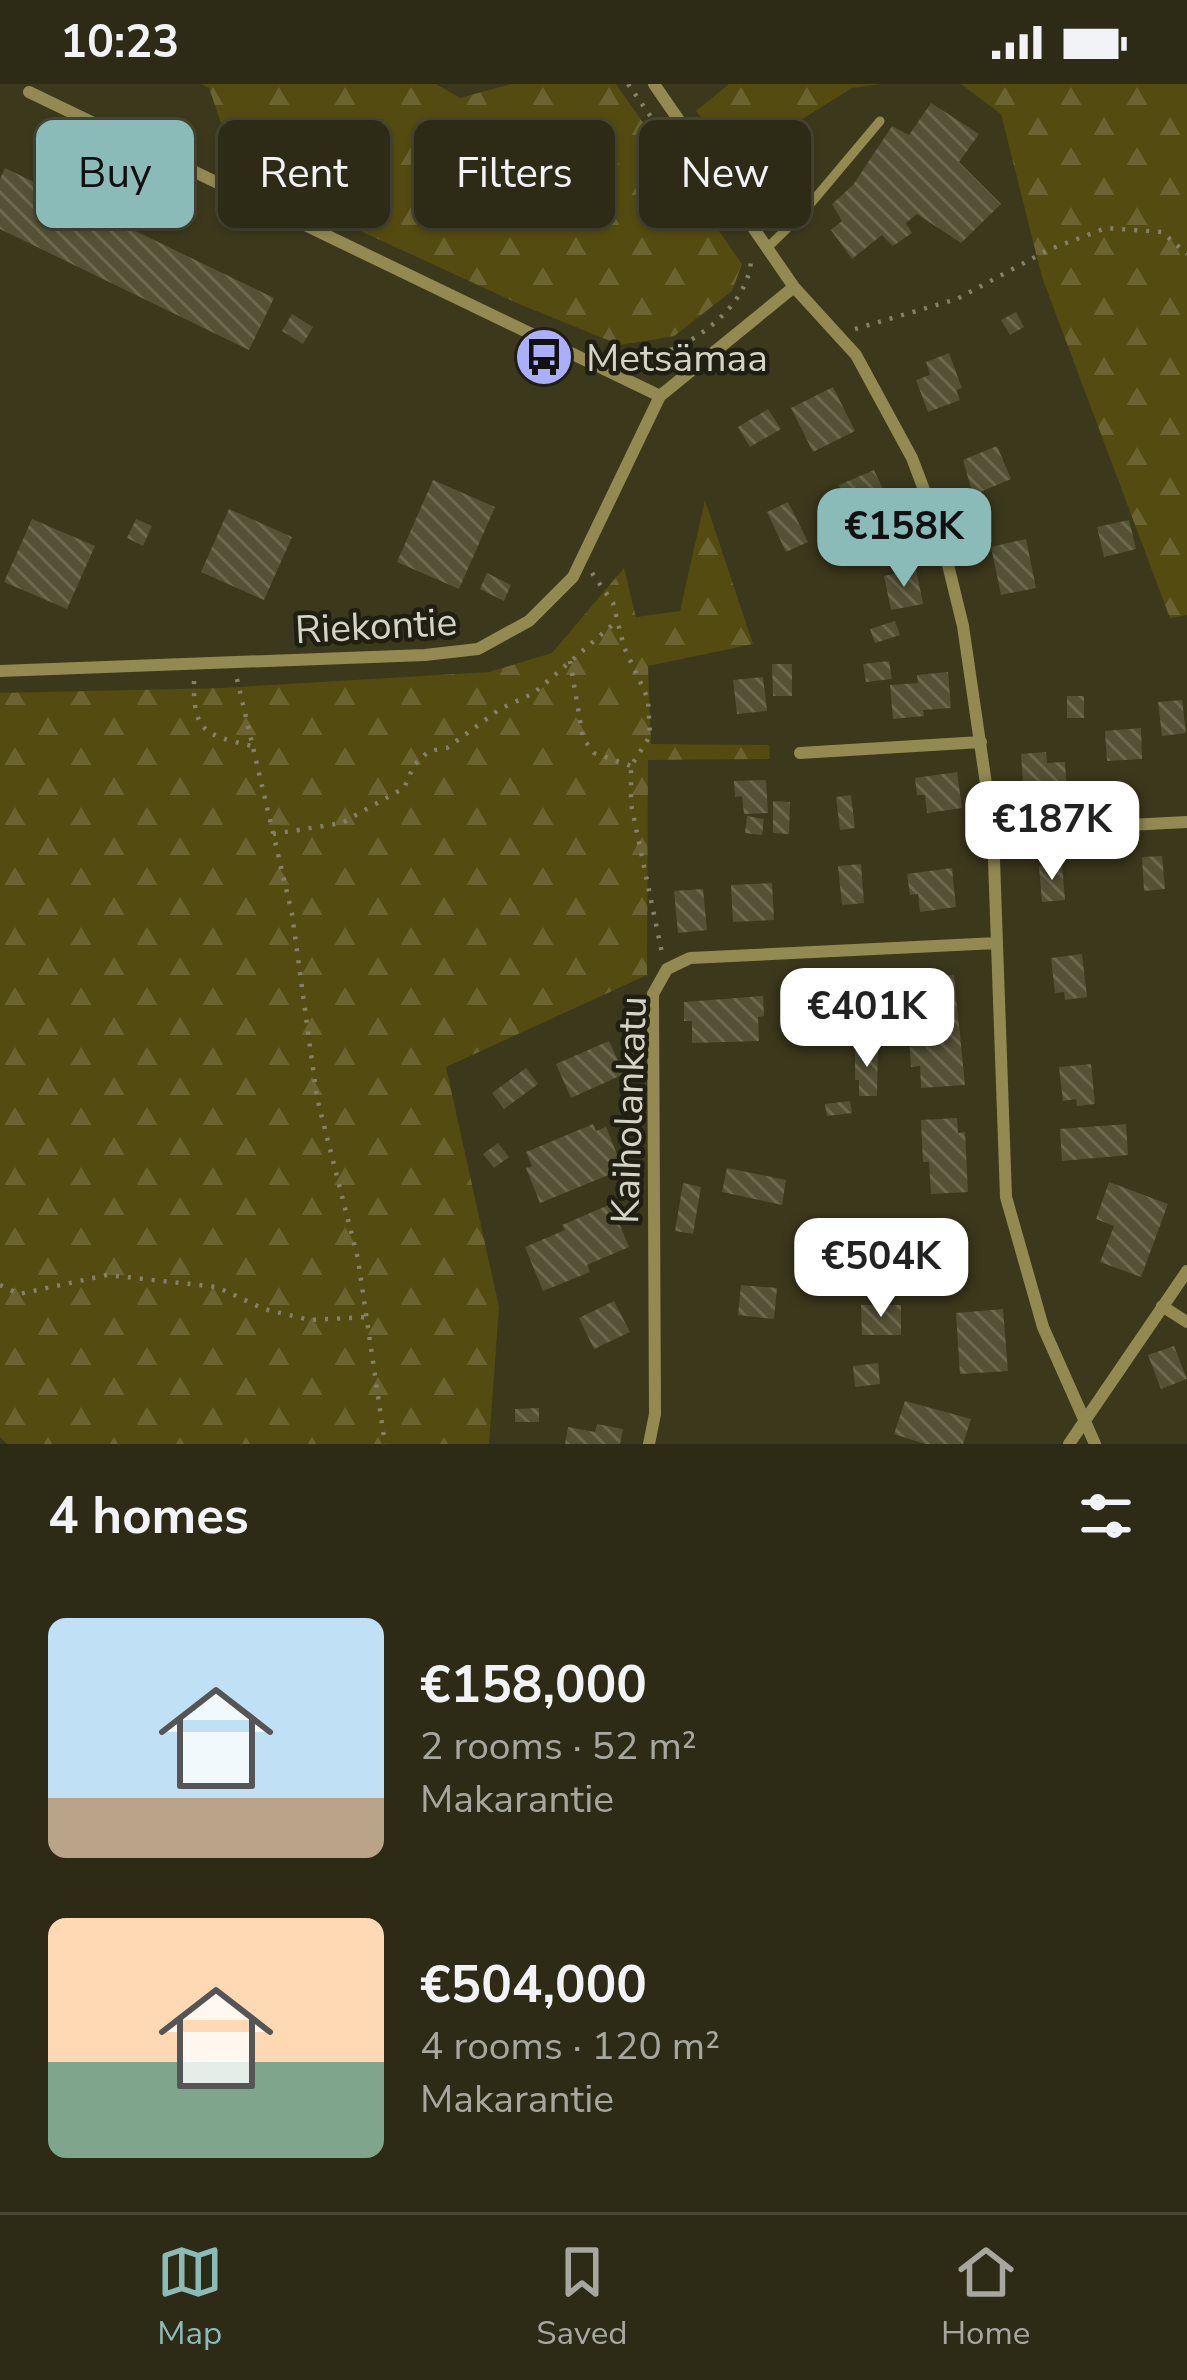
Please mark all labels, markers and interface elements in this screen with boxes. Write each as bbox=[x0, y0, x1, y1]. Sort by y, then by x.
text: 10:23 bbox=[60, 12, 179, 73]
chip: Buy bbox=[36, 120, 194, 228]
chip: Rent bbox=[218, 120, 390, 228]
chip: Filters bbox=[414, 120, 615, 228]
chip: New bbox=[639, 120, 811, 228]
bus stop icon: Metsämaa bbox=[513, 326, 575, 388]
place label: Metsämaa bbox=[586, 332, 768, 385]
pin: €158K bbox=[820, 488, 988, 590]
text: €158K bbox=[844, 500, 964, 553]
street label: Riekontie bbox=[294, 596, 458, 657]
pin: €187K bbox=[968, 781, 1136, 883]
text: €187K bbox=[992, 793, 1112, 846]
pin: €401K bbox=[783, 968, 951, 1070]
text: €401K bbox=[807, 980, 927, 1033]
street label: Kaiholankatu bbox=[599, 995, 660, 1225]
pin: €504K bbox=[797, 1218, 965, 1320]
text: €504K bbox=[821, 1230, 941, 1283]
text: 4 homes bbox=[48, 1481, 249, 1551]
icon: filters bbox=[1073, 1483, 1139, 1549]
text: €158,000 bbox=[420, 1650, 647, 1720]
icon: home bbox=[144, 1666, 288, 1810]
text: 2 rooms · 52 m² bbox=[420, 1720, 697, 1773]
text: Makarantie bbox=[420, 1773, 614, 1826]
text: €504,000 bbox=[420, 1950, 647, 2020]
icon: home bbox=[144, 1966, 288, 2110]
text: 4 rooms · 120 m² bbox=[420, 2020, 720, 2073]
text: Makarantie bbox=[420, 2073, 614, 2126]
tab: Map bbox=[157, 2239, 223, 2356]
tab: Saved bbox=[536, 2239, 627, 2356]
tab: Home bbox=[941, 2239, 1030, 2356]

